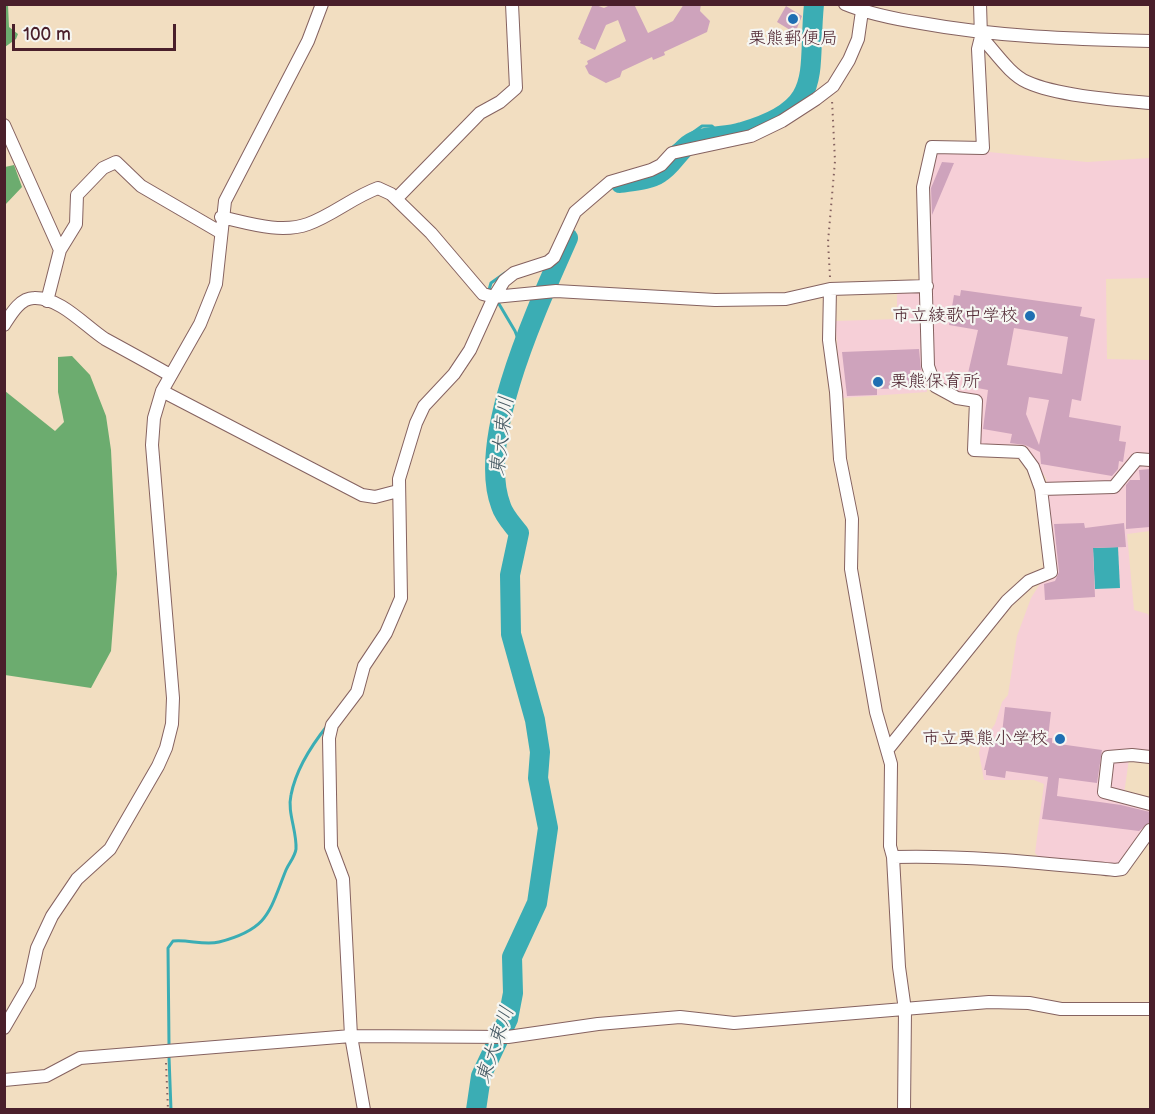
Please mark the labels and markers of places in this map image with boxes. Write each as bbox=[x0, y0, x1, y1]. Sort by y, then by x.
marker: 栗熊郵便局 bbox=[786, 12, 800, 26]
place label: 栗熊郵便局 bbox=[748, 28, 838, 50]
place label: 市立綾歌中学校 bbox=[892, 305, 1018, 327]
marker: 市立綾歌中学校 bbox=[1023, 309, 1037, 323]
place label: 栗熊保育所 bbox=[890, 371, 980, 393]
marker: 栗熊保育所 bbox=[871, 375, 885, 389]
place label: 市立栗熊小学校 bbox=[922, 728, 1048, 750]
marker: 市立栗熊小学校 bbox=[1053, 732, 1067, 746]

